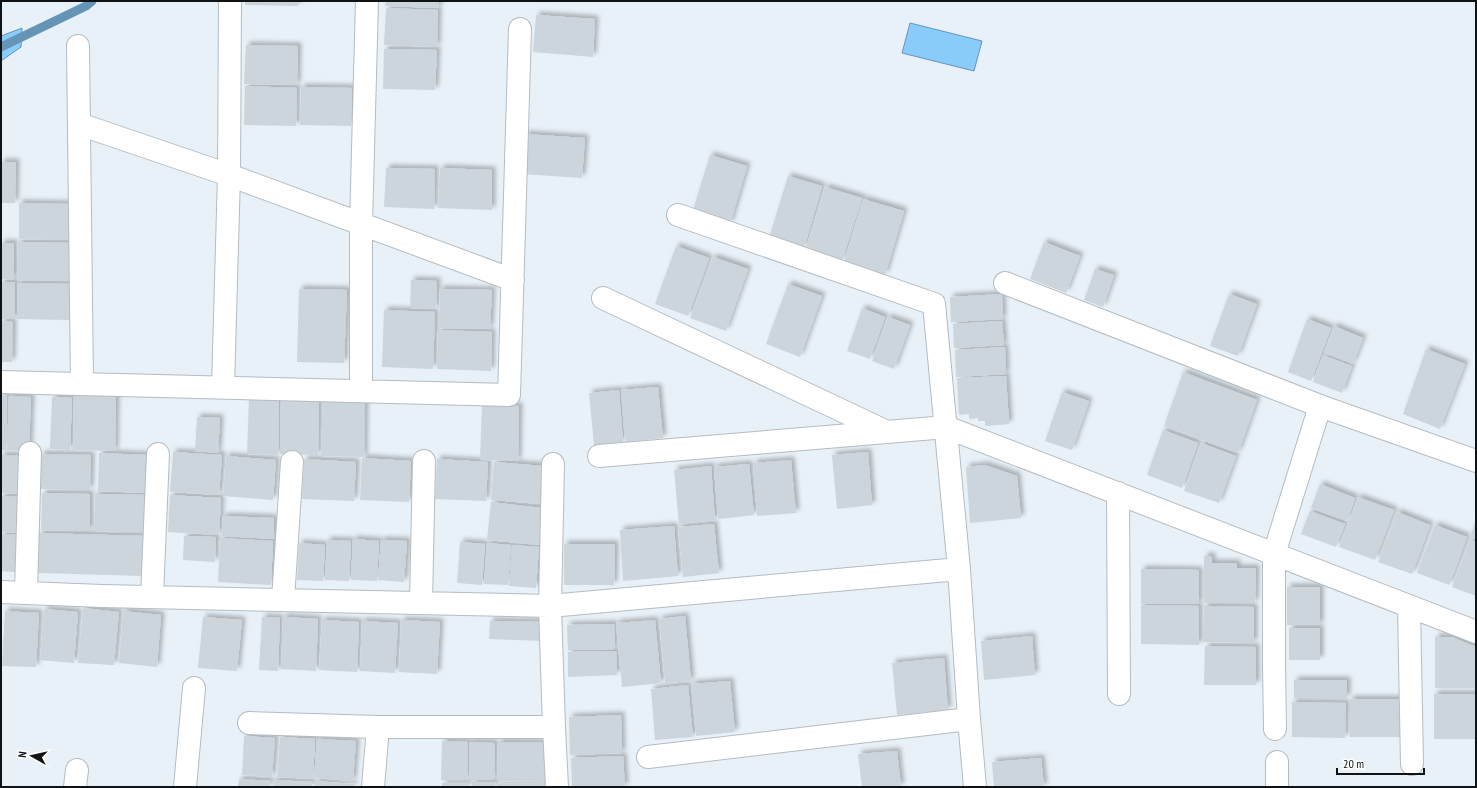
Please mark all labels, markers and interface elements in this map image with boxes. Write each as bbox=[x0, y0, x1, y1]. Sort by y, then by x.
north arrow bbox=[12, 736, 52, 776]
scale bar bbox=[1337, 750, 1424, 776]
text: N bbox=[15, 751, 29, 759]
text: 20 m bbox=[1343, 756, 1364, 771]

